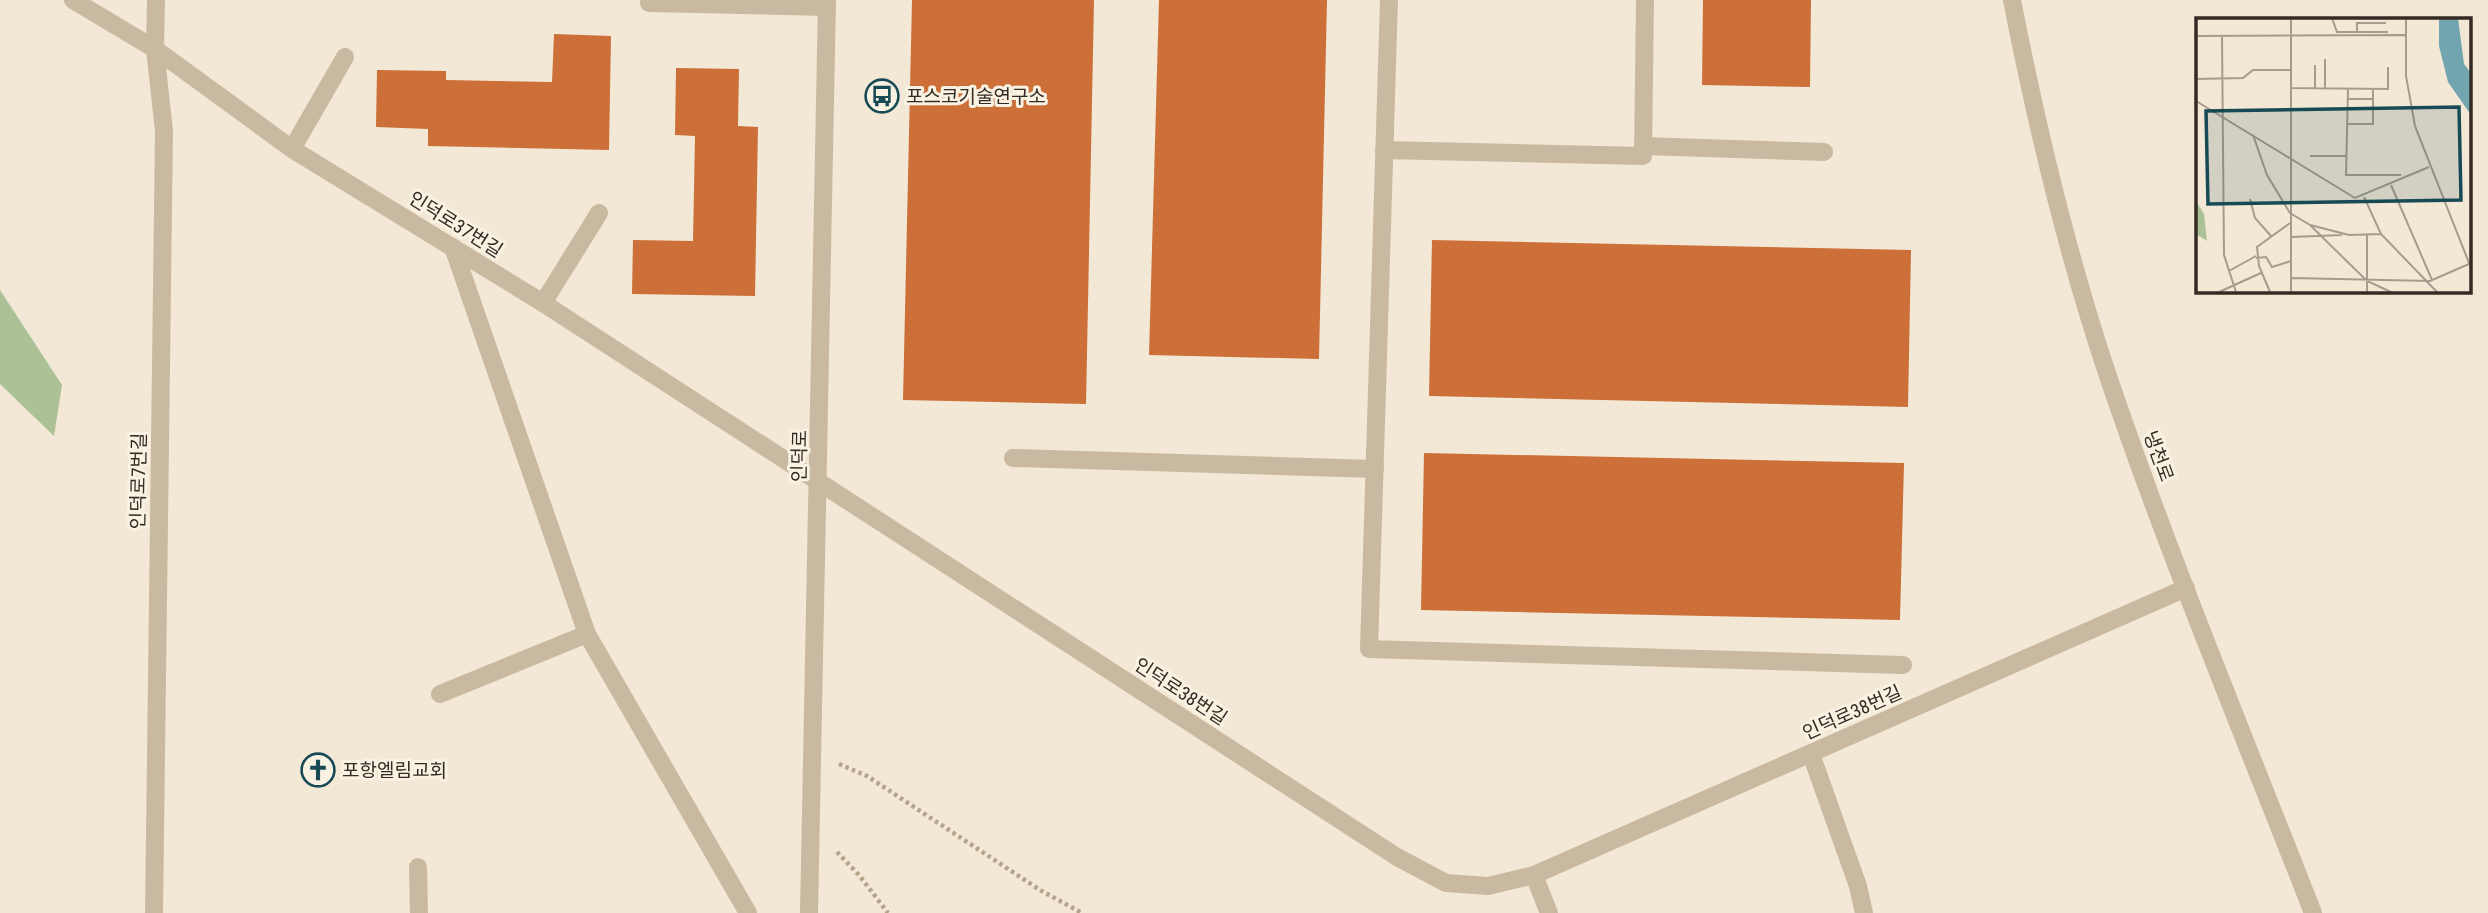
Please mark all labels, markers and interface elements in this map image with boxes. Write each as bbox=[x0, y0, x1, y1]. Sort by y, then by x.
inset map bbox=[2196, 18, 2470, 292]
bus stop icon: 포스코기술연구소 bbox=[863, 77, 901, 115]
place label: 포스코기술연구소 bbox=[906, 85, 1046, 108]
street label: 인덕로37번길 bbox=[405, 187, 507, 262]
street label: 냉천로 bbox=[2139, 428, 2178, 485]
street label: 인덕로 bbox=[788, 430, 811, 482]
street label: 인덕로7번길 bbox=[126, 432, 151, 530]
street label: 인덕로38번길 bbox=[1130, 653, 1232, 730]
street label: 인덕로38번길 bbox=[1799, 680, 1905, 745]
church icon: 포항엘림교회 bbox=[299, 751, 337, 789]
place label: 포항엘림교회 bbox=[342, 759, 447, 782]

